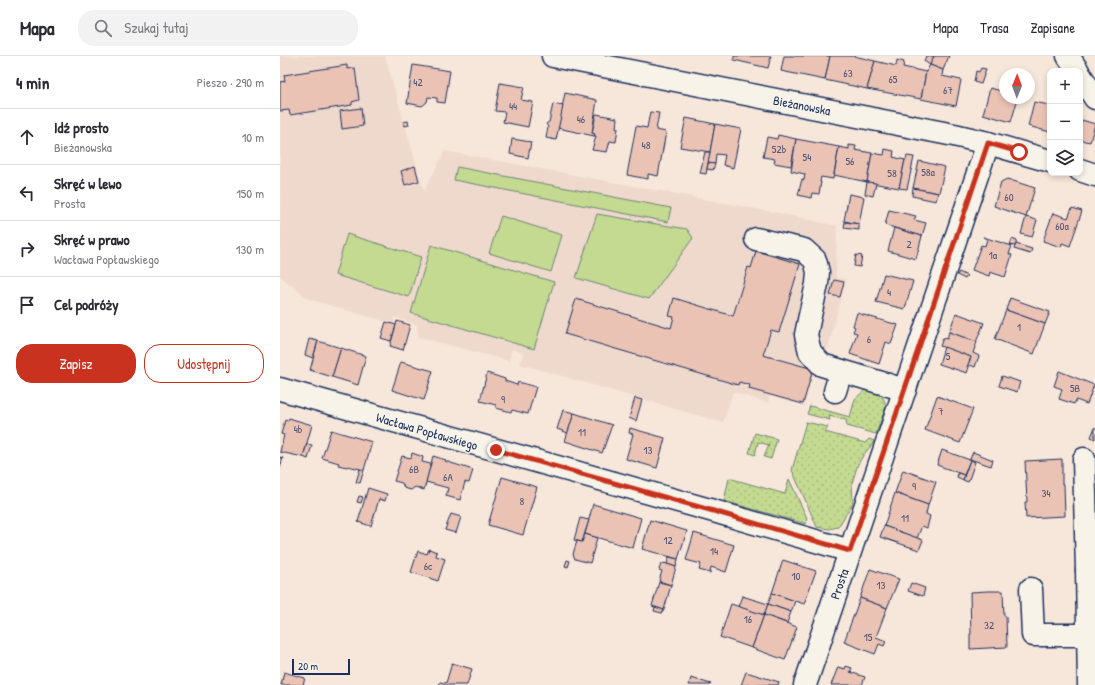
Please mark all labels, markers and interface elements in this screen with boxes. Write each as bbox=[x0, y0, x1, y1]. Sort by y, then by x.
search box bbox=[78, 10, 358, 46]
text: Mapa bbox=[20, 15, 54, 41]
icon: search bbox=[92, 17, 114, 39]
text: Szukaj tutaj bbox=[124, 17, 188, 38]
text: Mapa bbox=[933, 18, 958, 37]
text: Trasa bbox=[980, 18, 1009, 37]
text: Zapisane bbox=[1031, 18, 1075, 37]
house number: 63 bbox=[843, 66, 853, 80]
north arrow bbox=[999, 68, 1035, 104]
map controls bbox=[1047, 68, 1083, 176]
button: + bbox=[1047, 68, 1083, 104]
text: 4 min bbox=[16, 71, 49, 94]
house number: 65 bbox=[888, 72, 898, 86]
text: Pieszo · 290 m bbox=[197, 73, 264, 91]
house number: 42 bbox=[413, 75, 423, 89]
house number: 67 bbox=[943, 83, 953, 97]
street label: Bieżanowska bbox=[772, 91, 832, 119]
house number: 44 bbox=[509, 99, 517, 113]
button: − bbox=[1047, 104, 1083, 140]
house number: 46 bbox=[577, 112, 586, 126]
text: Idź prosto bbox=[54, 117, 108, 138]
icon: ahead bbox=[16, 126, 38, 148]
text: 10 m bbox=[242, 128, 264, 146]
text: Bieżanowska bbox=[54, 138, 112, 156]
house number: 48 bbox=[642, 138, 651, 152]
button: layers bbox=[1047, 140, 1083, 176]
house number: 52b bbox=[772, 142, 787, 156]
route start bbox=[1010, 143, 1028, 161]
house number: 54 bbox=[803, 150, 811, 164]
house number: 56 bbox=[845, 154, 855, 168]
house number: 58a bbox=[921, 165, 936, 179]
house number: 58 bbox=[887, 166, 897, 180]
text: Skręć w lewo bbox=[54, 173, 121, 194]
icon: left bbox=[16, 182, 38, 204]
text: 150 m bbox=[236, 184, 264, 202]
house number: 60 bbox=[1004, 190, 1014, 204]
text: Prosta bbox=[54, 194, 85, 212]
house number: 60a bbox=[1055, 219, 1069, 233]
text: Skręć w prawo bbox=[54, 229, 130, 250]
house number: 2 bbox=[906, 237, 912, 251]
icon: right bbox=[16, 238, 38, 260]
text: 130 m bbox=[236, 240, 264, 258]
house number: 1a bbox=[989, 248, 998, 262]
text: Wacława Popławskiego bbox=[54, 250, 159, 268]
house number: 4 bbox=[887, 285, 891, 299]
icon: arrive bbox=[16, 294, 38, 316]
text: Cel podróży bbox=[54, 294, 119, 315]
house number: 1 bbox=[1017, 320, 1021, 334]
house number: 6 bbox=[867, 332, 872, 346]
button: Zapisz bbox=[16, 344, 136, 383]
button: Udostępnij bbox=[144, 344, 264, 383]
house number: 5 bbox=[946, 349, 951, 363]
house number: 5B bbox=[1070, 381, 1081, 395]
house number: 9 bbox=[501, 392, 505, 406]
house number: 7 bbox=[938, 404, 944, 418]
street label: Wacława Popławskiego bbox=[374, 408, 480, 454]
house number: 4b bbox=[294, 422, 303, 436]
house number: 11 bbox=[578, 425, 586, 439]
route end bbox=[487, 441, 505, 459]
house number: 13 bbox=[644, 443, 653, 457]
house number: 6B bbox=[409, 462, 419, 476]
house number: 6A bbox=[443, 470, 454, 484]
house number: 9 bbox=[912, 479, 916, 493]
house number: 34 bbox=[1041, 486, 1051, 500]
house number: 8 bbox=[520, 494, 525, 508]
house number: 11 bbox=[901, 511, 909, 525]
house number: 12 bbox=[663, 533, 673, 547]
house number: 14 bbox=[710, 544, 718, 558]
house number: 6c bbox=[424, 559, 433, 573]
street label: Prosta bbox=[825, 566, 853, 602]
house number: 10 bbox=[792, 569, 801, 583]
house number: 13 bbox=[877, 578, 886, 592]
house number: 16 bbox=[744, 612, 753, 626]
house number: 32 bbox=[984, 618, 994, 632]
house number: 15 bbox=[864, 630, 873, 644]
scale bar bbox=[292, 657, 350, 676]
text: 20 m bbox=[298, 659, 318, 673]

